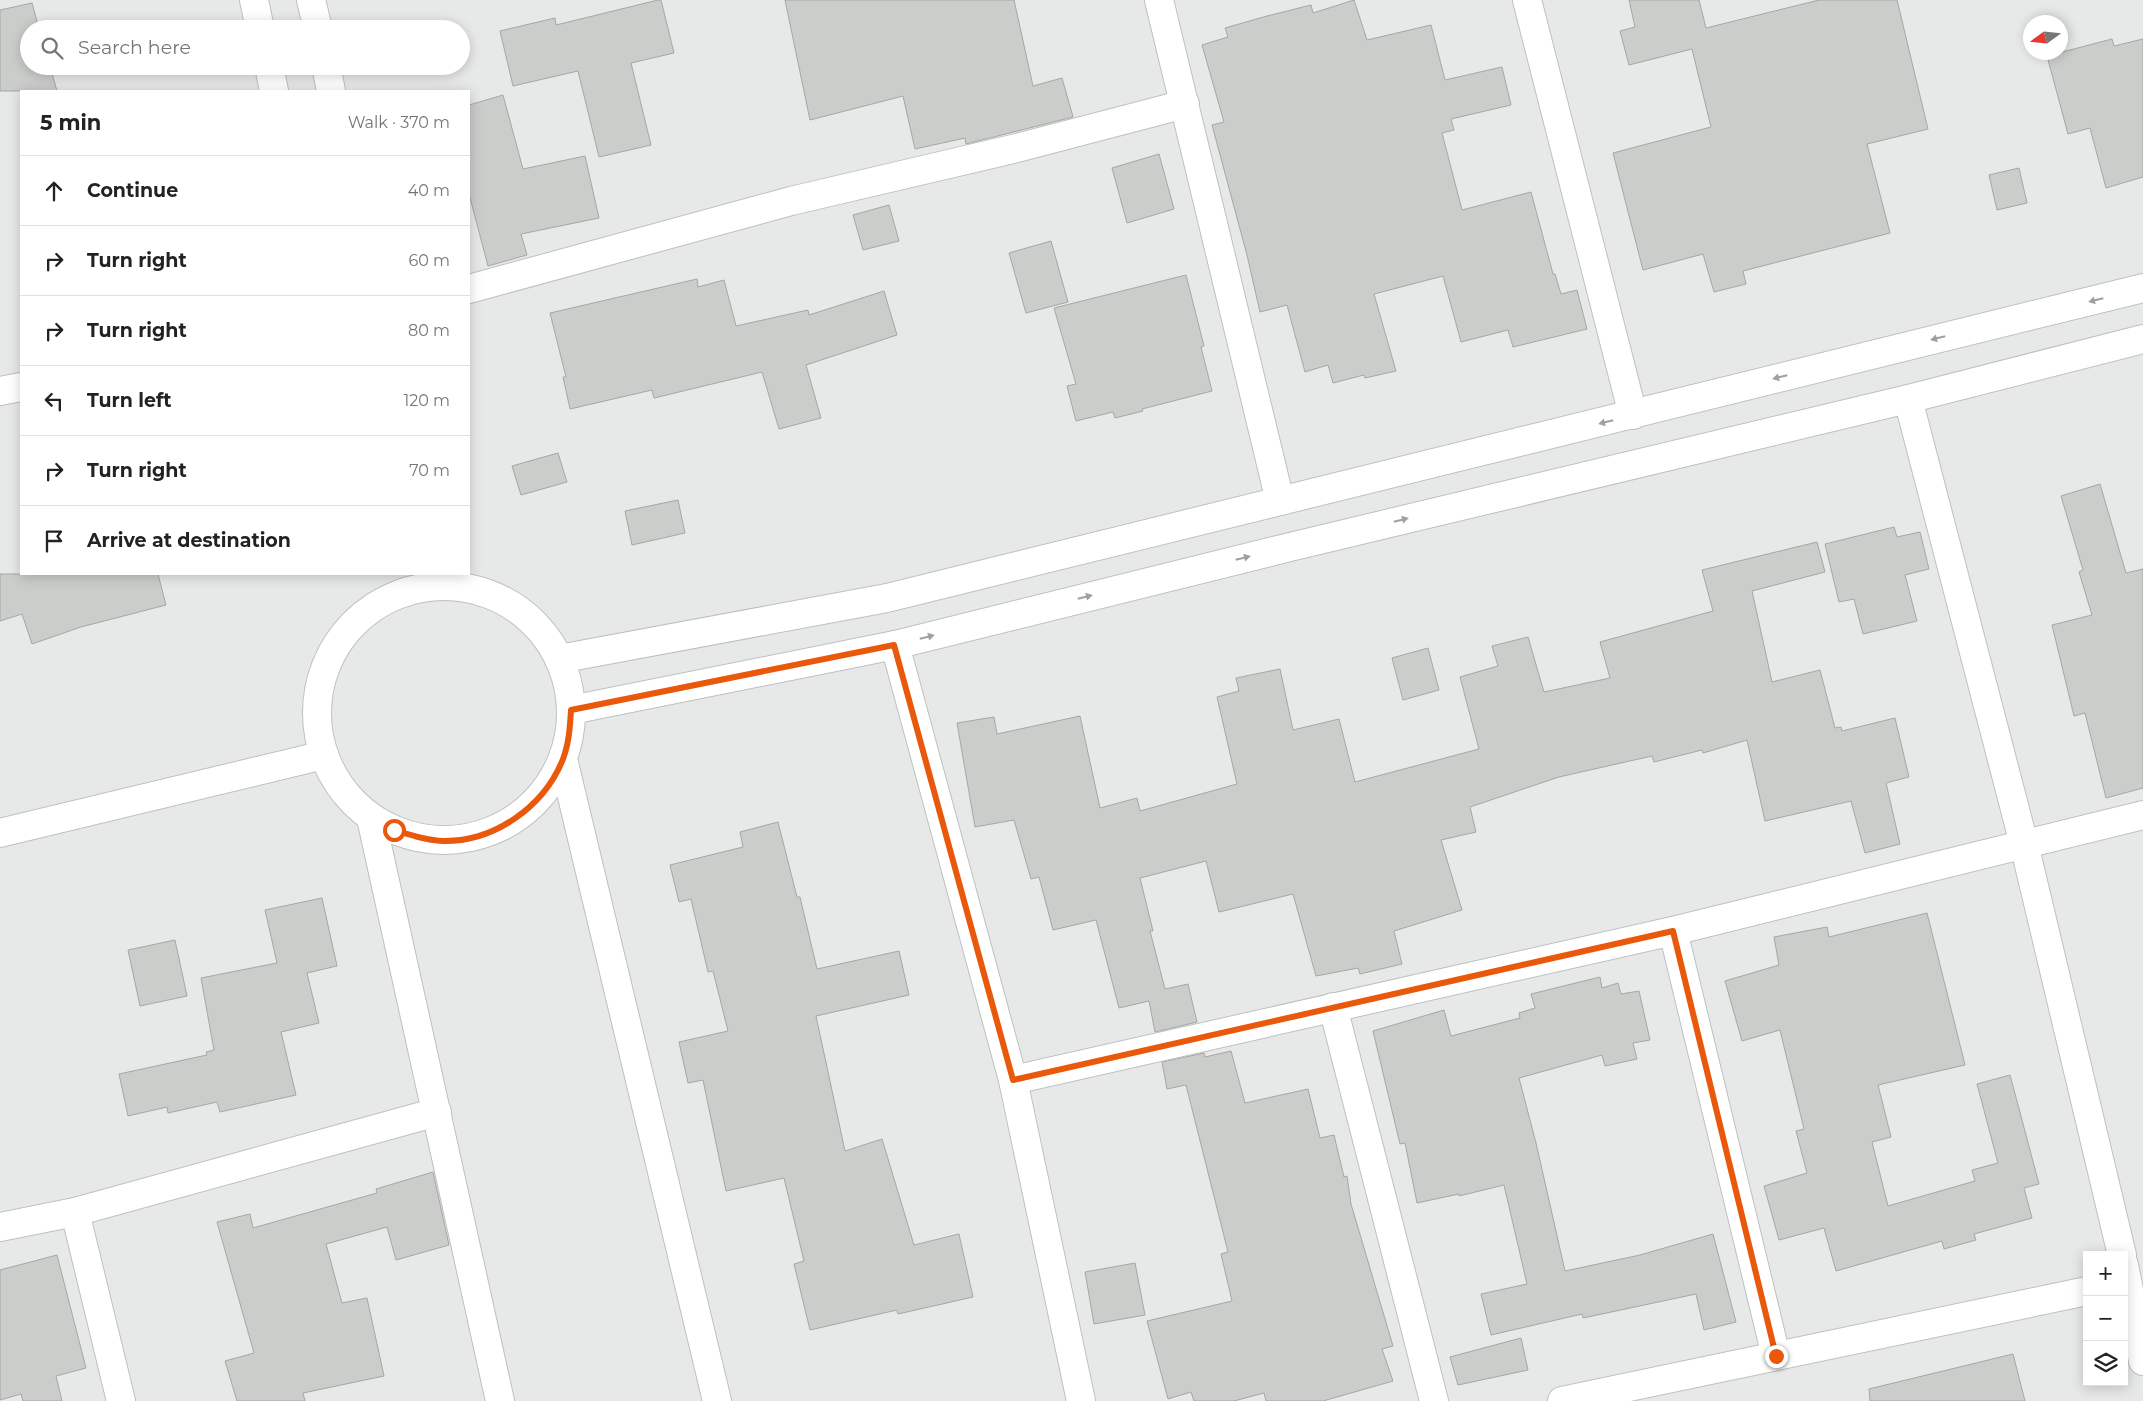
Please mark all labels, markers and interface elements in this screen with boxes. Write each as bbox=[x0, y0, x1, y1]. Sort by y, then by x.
north arrow bbox=[2023, 15, 2068, 60]
search box bbox=[20, 20, 470, 75]
icon: search bbox=[38, 34, 66, 62]
text: Search here bbox=[78, 36, 191, 59]
text: 5 min bbox=[40, 110, 101, 135]
text: Walk · 370 m bbox=[348, 113, 450, 132]
icon: ahead bbox=[40, 177, 68, 205]
text: Continue bbox=[87, 179, 178, 202]
text: 40 m bbox=[408, 181, 450, 200]
icon: right bbox=[40, 247, 68, 275]
text: Turn right bbox=[87, 249, 187, 272]
text: 60 m bbox=[408, 251, 450, 270]
one-way arrow bbox=[2088, 296, 2103, 304]
icon: right bbox=[40, 317, 68, 345]
text: Turn right bbox=[87, 319, 187, 342]
text: 80 m bbox=[408, 321, 450, 340]
one-way arrow bbox=[1930, 334, 1945, 342]
one-way arrow bbox=[1773, 374, 1788, 382]
icon: left bbox=[40, 387, 68, 415]
text: Turn left bbox=[87, 389, 172, 412]
text: 120 m bbox=[403, 391, 450, 410]
one-way arrow bbox=[1598, 418, 1613, 426]
icon: right bbox=[40, 457, 68, 485]
text: Turn right bbox=[87, 459, 187, 482]
text: 70 m bbox=[409, 461, 450, 480]
one-way arrow bbox=[1393, 516, 1408, 524]
icon: arrive bbox=[40, 527, 68, 555]
text: Arrive at destination bbox=[87, 529, 291, 552]
one-way arrow bbox=[1235, 554, 1250, 562]
one-way arrow bbox=[1077, 593, 1092, 601]
one-way arrow bbox=[920, 633, 935, 641]
route start bbox=[383, 819, 406, 842]
map controls bbox=[2083, 1251, 2128, 1386]
button: + bbox=[2083, 1251, 2128, 1296]
button: − bbox=[2083, 1296, 2128, 1341]
button: layers bbox=[2083, 1341, 2128, 1386]
route end bbox=[1765, 1345, 1788, 1368]

